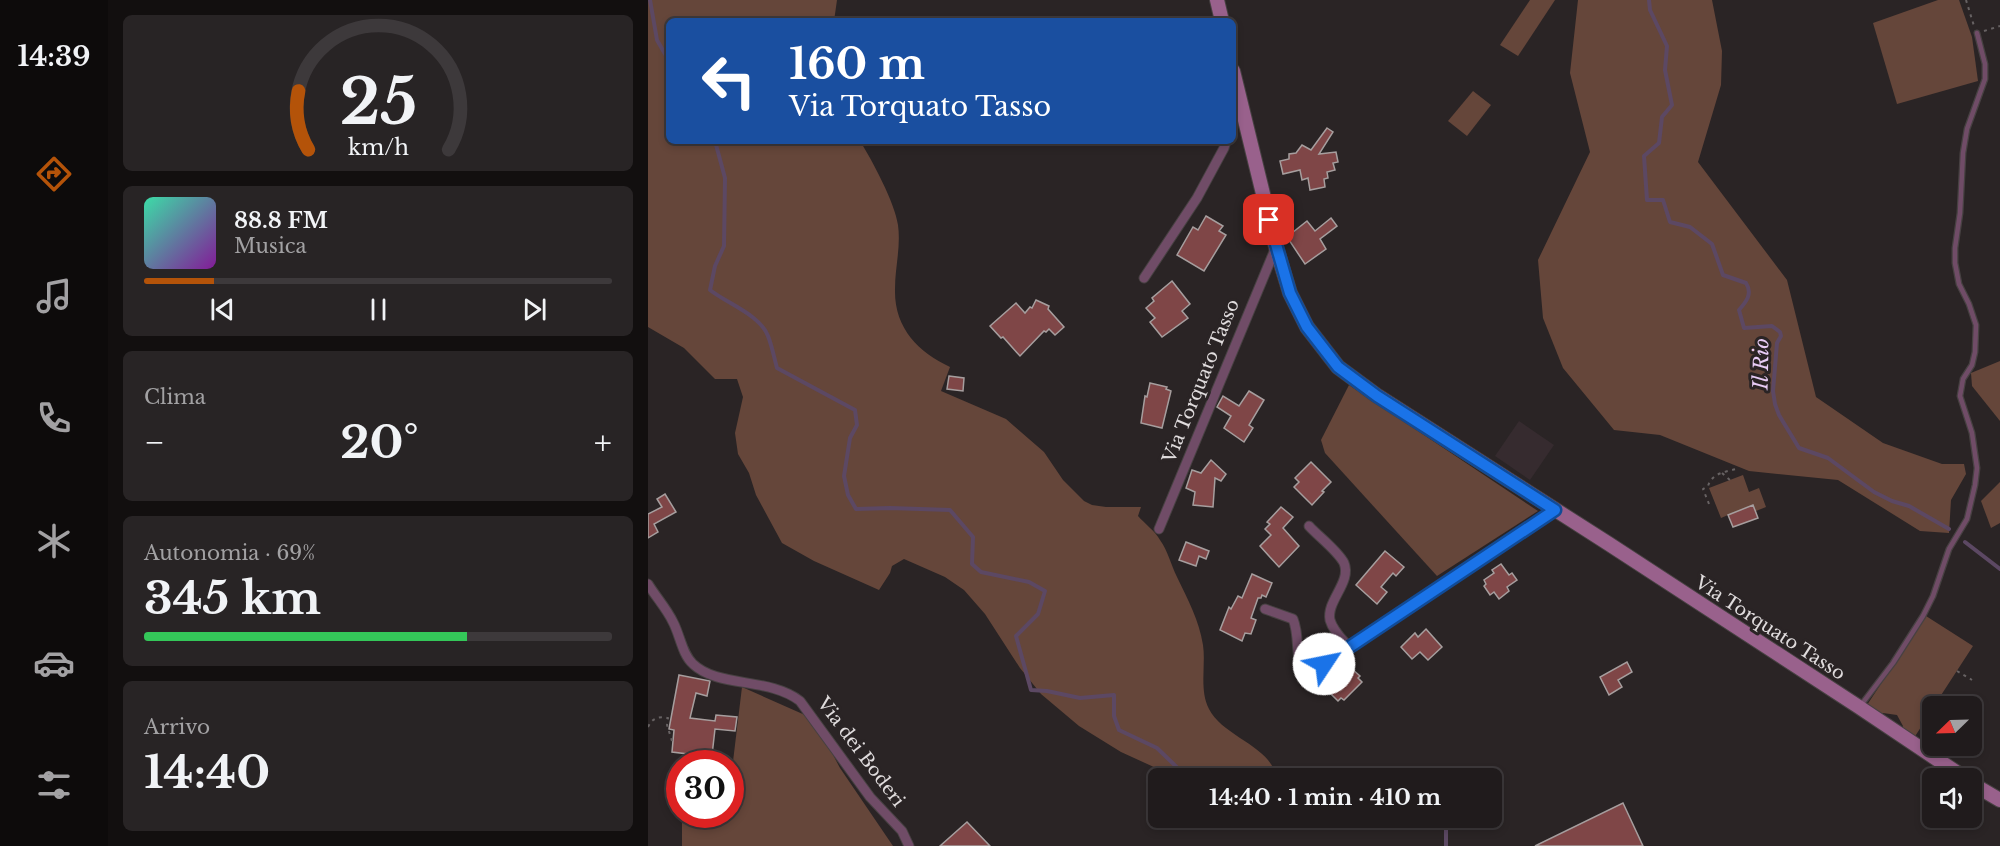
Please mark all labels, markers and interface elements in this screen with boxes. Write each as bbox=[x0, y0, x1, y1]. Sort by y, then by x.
text: 160 m bbox=[789, 38, 925, 90]
text: 14:39 bbox=[18, 40, 90, 73]
icon: left bbox=[690, 42, 768, 120]
text: 25 bbox=[339, 63, 417, 141]
text: Via Torquato Tasso bbox=[789, 90, 1051, 123]
text: km/h bbox=[348, 134, 409, 161]
icon: directions bbox=[33, 153, 75, 195]
pin bbox=[1243, 194, 1294, 245]
icon: arrive bbox=[1252, 203, 1285, 236]
text: 88.8 FM bbox=[234, 207, 328, 234]
text: Musica bbox=[234, 234, 307, 258]
icon: music bbox=[33, 275, 75, 317]
icon: previous bbox=[206, 293, 239, 326]
icon: pause bbox=[362, 293, 395, 326]
icon: next bbox=[518, 293, 551, 326]
street label: Via Torquato Tasso bbox=[1158, 296, 1244, 467]
water label: Il Rio bbox=[1749, 338, 1773, 391]
text: Clima bbox=[144, 385, 206, 409]
icon: phone bbox=[33, 397, 75, 439]
text: 20° bbox=[340, 414, 419, 470]
text: − bbox=[144, 422, 165, 463]
text: + bbox=[594, 422, 612, 463]
icon: climate bbox=[33, 520, 75, 562]
text: Autonomia · 69% bbox=[144, 541, 316, 565]
text: 345 km bbox=[144, 570, 321, 626]
street label: Via Torquato Tasso bbox=[1690, 571, 1849, 685]
position arrow bbox=[1292, 632, 1356, 696]
icon: car bbox=[33, 642, 75, 684]
street label: Via dei Boderi bbox=[812, 692, 909, 811]
north arrow bbox=[1922, 696, 1982, 756]
map controls bbox=[1922, 696, 1982, 828]
text: Arrivo bbox=[144, 715, 210, 739]
text: 14:40 bbox=[144, 744, 270, 800]
speed limit sign: 30 bbox=[666, 750, 744, 828]
icon: filters bbox=[33, 764, 75, 806]
button: sound bbox=[1922, 768, 1982, 828]
text: 14:40 · 1 min · 410 m bbox=[1209, 784, 1441, 811]

